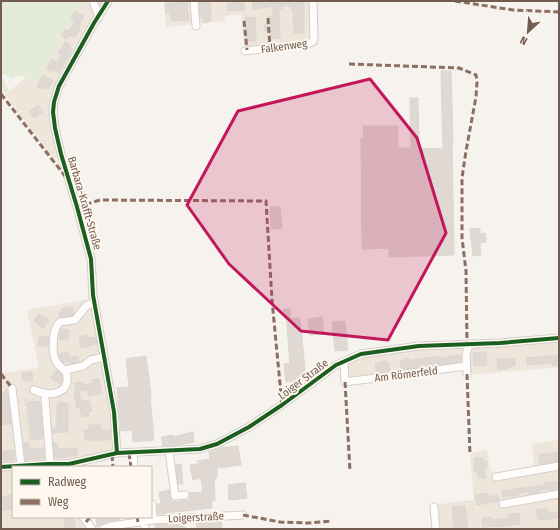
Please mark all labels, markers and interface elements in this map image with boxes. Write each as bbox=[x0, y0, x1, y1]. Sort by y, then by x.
north arrow bbox=[508, 12, 548, 52]
text: N bbox=[518, 33, 530, 48]
street label: Falkenweg bbox=[260, 37, 309, 56]
street label: Barbara-Krafft-Straße bbox=[65, 155, 104, 251]
street label: Loiger Straße bbox=[276, 356, 331, 402]
street label: Am Römerfeld bbox=[374, 364, 438, 385]
legend bbox=[12, 466, 152, 518]
text: Radweg bbox=[48, 475, 87, 489]
text: Weg bbox=[48, 495, 69, 509]
street label: Loigerstraße bbox=[168, 510, 224, 525]

